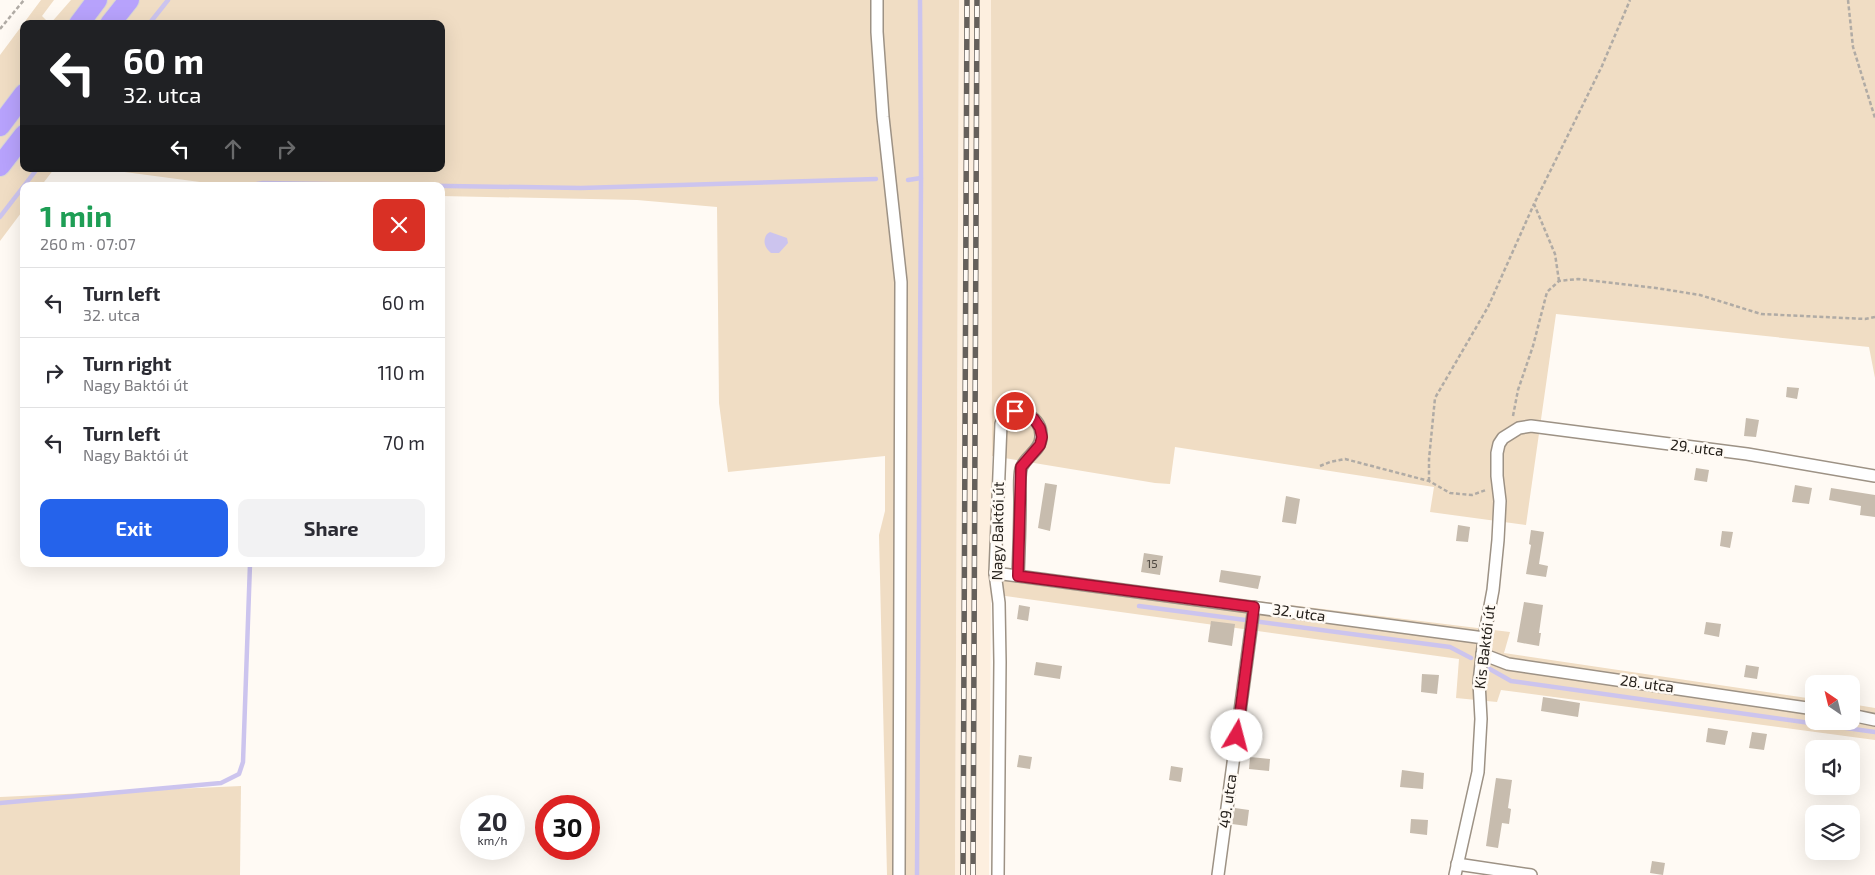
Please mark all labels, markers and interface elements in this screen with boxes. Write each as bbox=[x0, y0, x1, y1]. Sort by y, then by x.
text: 60 m bbox=[123, 39, 204, 81]
icon: left bbox=[40, 40, 105, 105]
text: 32. utca bbox=[123, 81, 201, 107]
icon: left bbox=[166, 135, 194, 163]
icon: ahead bbox=[219, 135, 247, 163]
icon: right bbox=[272, 135, 300, 163]
text: 1 min bbox=[40, 197, 112, 233]
button: close bbox=[373, 199, 425, 251]
text: 260 m · 07:07 bbox=[40, 234, 136, 253]
text: Turn left bbox=[83, 282, 160, 305]
icon: left bbox=[40, 289, 68, 317]
text: 60 m bbox=[382, 291, 425, 314]
text: 32. utca bbox=[83, 305, 140, 324]
text: Turn right bbox=[83, 352, 171, 375]
icon: right bbox=[40, 359, 68, 387]
text: 110 m bbox=[378, 361, 425, 384]
text: Nagy Baktói út bbox=[83, 375, 188, 394]
pin bbox=[994, 390, 1036, 432]
icon: arrive bbox=[1001, 397, 1029, 425]
text: Turn left bbox=[83, 422, 160, 445]
icon: left bbox=[40, 429, 68, 457]
text: 70 m bbox=[383, 431, 425, 454]
street label: 29. utca bbox=[1669, 435, 1725, 459]
text: Nagy Baktói út bbox=[83, 445, 188, 464]
street label: Nagy Baktói út bbox=[987, 481, 1007, 581]
button: Exit bbox=[40, 499, 228, 557]
button: Share bbox=[238, 499, 425, 557]
house number: 15 bbox=[1146, 556, 1158, 570]
street label: 32. utca bbox=[1271, 599, 1327, 625]
street label: Kis Baktói út bbox=[1470, 604, 1498, 690]
street label: 28. utca bbox=[1619, 670, 1675, 696]
north arrow bbox=[1805, 675, 1860, 730]
map controls bbox=[1805, 675, 1860, 860]
position arrow bbox=[1210, 709, 1262, 761]
button: sound bbox=[1805, 740, 1860, 795]
street label: 49. utca bbox=[1214, 773, 1240, 829]
speed limit sign: 30 bbox=[535, 795, 600, 860]
button: layers bbox=[1805, 805, 1860, 860]
text: 20 bbox=[477, 806, 508, 836]
text: km/h bbox=[478, 833, 507, 847]

